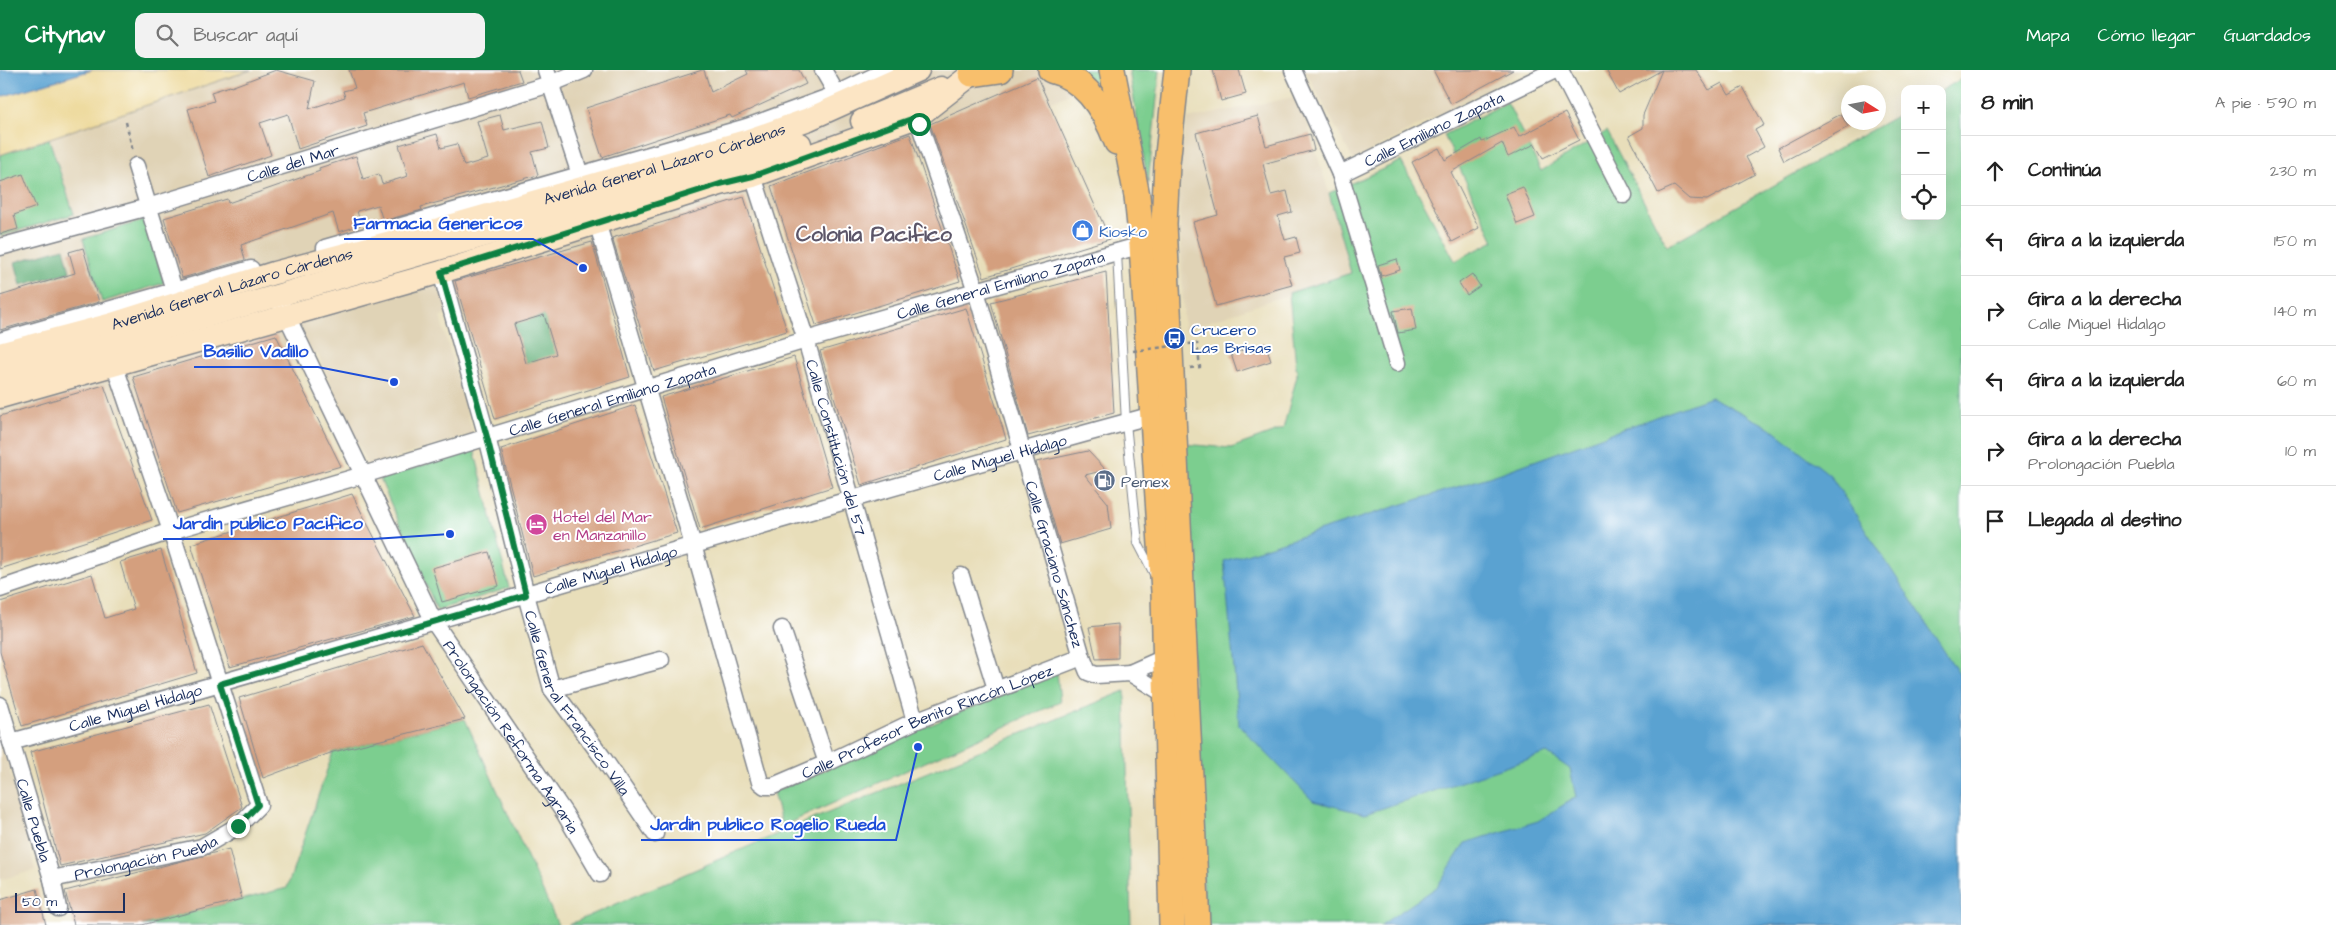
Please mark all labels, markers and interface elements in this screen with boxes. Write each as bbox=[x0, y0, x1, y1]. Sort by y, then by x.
search box bbox=[135, 13, 485, 58]
text: Citynav bbox=[25, 18, 105, 52]
icon: search bbox=[153, 21, 181, 49]
text: Buscar aquí bbox=[193, 22, 298, 49]
text: Mapa bbox=[2026, 23, 2070, 48]
text: Cómo llegar bbox=[2098, 23, 2196, 48]
text: Guardados bbox=[2224, 23, 2311, 48]
north arrow bbox=[1841, 85, 1886, 130]
map controls bbox=[1901, 85, 1946, 220]
button: + bbox=[1901, 85, 1946, 130]
street label: Calle Emiliano Zapata bbox=[1361, 86, 1508, 173]
text: 8 min bbox=[1981, 88, 2033, 117]
text: A pie · 590 m bbox=[2215, 92, 2316, 114]
route start bbox=[908, 113, 931, 136]
street label: Avenida General Lázaro Cárdenas bbox=[541, 118, 789, 211]
button: − bbox=[1901, 130, 1946, 175]
street label: Calle del Mar bbox=[244, 139, 342, 188]
icon: ahead bbox=[1981, 157, 2009, 185]
text: Continúa bbox=[2028, 157, 2101, 184]
text: 230 m bbox=[2270, 160, 2316, 182]
button: locate bbox=[1901, 175, 1946, 220]
callout: Farmacia Genericos bbox=[344, 206, 533, 239]
text: Farmacia Genericos bbox=[353, 211, 523, 236]
shop icon: Kiosko bbox=[1071, 219, 1095, 243]
district label: Colonia Pacifico bbox=[796, 220, 952, 249]
place label: Kiosko bbox=[1099, 221, 1147, 243]
icon: left bbox=[1981, 227, 2009, 255]
text: Gira a la izquierda bbox=[2028, 227, 2184, 254]
text: 150 m bbox=[2274, 230, 2316, 252]
street label: Avenida General Lázaro Cárdenas bbox=[108, 243, 355, 336]
street label: Calle General Emiliano Zapata bbox=[894, 246, 1107, 325]
text: Gira a la derecha bbox=[2028, 286, 2181, 313]
icon: right bbox=[1981, 297, 2009, 325]
text: 140 m bbox=[2274, 300, 2316, 322]
text: Calle Miguel Hidalgo bbox=[2028, 313, 2165, 335]
place label: Crucero Las Brisas bbox=[1191, 319, 1271, 359]
bus stop icon: Crucero Las Brisas bbox=[1163, 326, 1187, 350]
callout: Basilio Vadillo bbox=[194, 334, 318, 367]
text: Basilio Vadillo bbox=[204, 339, 309, 364]
street label: Calle Constitución del 57 bbox=[800, 357, 871, 538]
street label: Calle General Emiliano Zapata bbox=[506, 358, 718, 442]
icon: left bbox=[1981, 367, 2009, 395]
text: Gira a la izquierda bbox=[2028, 367, 2184, 394]
text: 60 m bbox=[2277, 370, 2316, 392]
text: Gira a la derecha bbox=[2028, 426, 2181, 453]
street label: Calle Miguel Hidalgo bbox=[931, 429, 1069, 487]
icon: right bbox=[1981, 437, 2009, 465]
text: 10 m bbox=[2285, 440, 2316, 462]
text: Prolongación Puebla bbox=[2028, 453, 2175, 475]
fuel station icon: Pemex bbox=[1093, 469, 1117, 493]
place label: Pemex bbox=[1121, 471, 1169, 493]
street label: Calle Graciano Sánchez bbox=[1020, 478, 1089, 650]
callout: Jardin publico Pacifico bbox=[163, 506, 373, 539]
place label: Hotel del Mar en Manzanillo bbox=[553, 506, 652, 546]
icon: arrive bbox=[1981, 507, 2009, 535]
text: Llegada al destino bbox=[2028, 507, 2181, 534]
text: Jardin publico Pacifico bbox=[172, 511, 364, 536]
hotel icon: Hotel del Mar en Manzanillo bbox=[525, 513, 549, 537]
street label: Calle Miguel Hidalgo bbox=[542, 540, 680, 600]
street label: Calle General Francisco Villa bbox=[519, 608, 635, 800]
street label: Prolongación Reforma Agraria bbox=[437, 636, 584, 838]
street label: Calle Profesor Benito Rincón López bbox=[798, 659, 1056, 785]
street label: Calle Miguel Hidalgo bbox=[66, 679, 205, 737]
street label: Calle Puebla bbox=[11, 776, 56, 865]
callout: Jardin publico Rogelio Rueda bbox=[641, 807, 896, 840]
text: Jardin publico Rogelio Rueda bbox=[649, 812, 886, 838]
route end bbox=[227, 815, 250, 838]
street label: Prolongación Puebla bbox=[72, 830, 222, 886]
scale bar bbox=[15, 890, 125, 913]
text: 50 m bbox=[22, 892, 57, 912]

